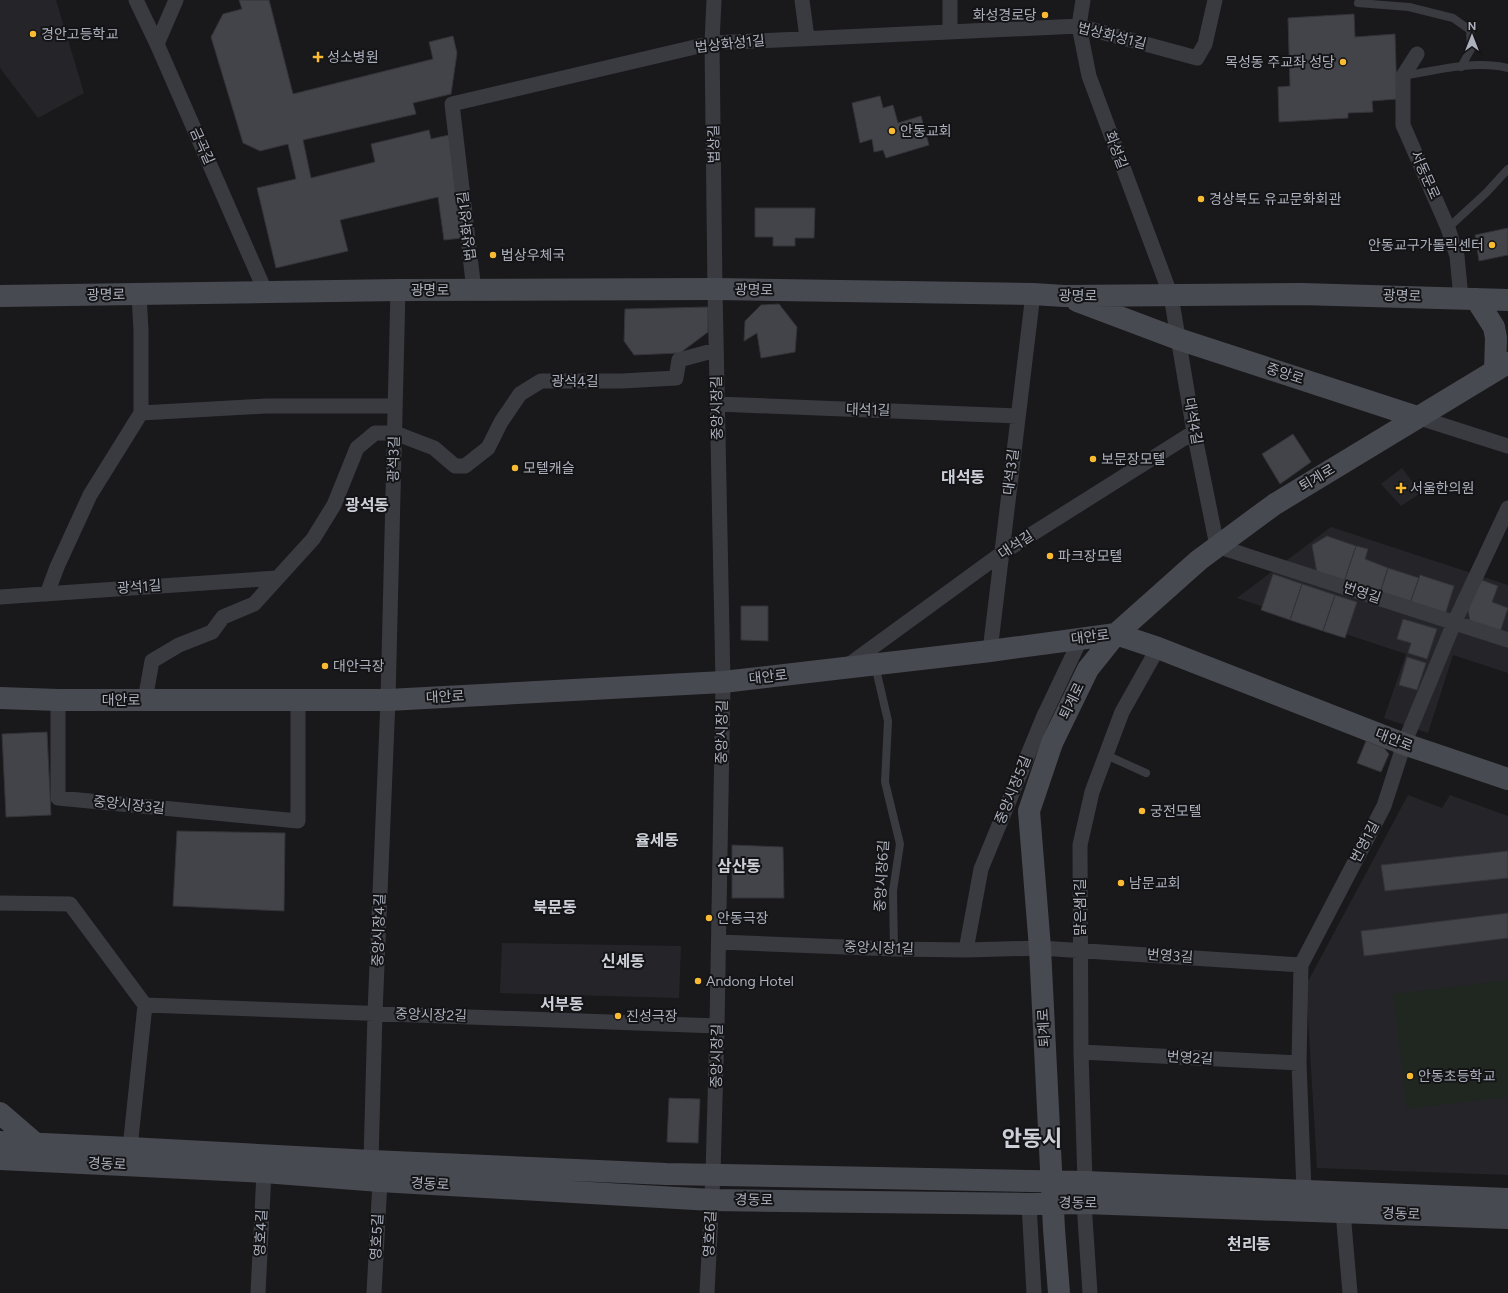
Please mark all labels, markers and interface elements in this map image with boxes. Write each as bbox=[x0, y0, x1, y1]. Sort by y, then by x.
place label: 화성경로당 bbox=[973, 7, 1037, 24]
marker: 화성경로당 bbox=[1040, 10, 1050, 20]
north arrow bbox=[1452, 16, 1492, 56]
street label: 법상화성1길 bbox=[1076, 19, 1148, 53]
text: N bbox=[1468, 20, 1476, 33]
place label: 경안고등학교 bbox=[41, 26, 118, 43]
marker: 경안고등학교 bbox=[28, 29, 38, 39]
street label: 법상화성1길 bbox=[694, 32, 766, 56]
place label: 성소병원 bbox=[327, 49, 379, 66]
marker: 성소병원 bbox=[312, 51, 324, 63]
place label: 목성동 주교좌 성당 bbox=[1225, 54, 1335, 71]
marker: 목성동 주교좌 성당 bbox=[1338, 57, 1348, 67]
place label: 안동교회 bbox=[900, 123, 952, 140]
street label: 금곡길 bbox=[186, 125, 218, 167]
street label: 법상길 bbox=[705, 125, 723, 163]
marker: 안동교회 bbox=[887, 126, 897, 136]
street label: 화성길 bbox=[1101, 129, 1131, 171]
street label: 서동문로 bbox=[1407, 148, 1443, 202]
street label: 법상화성1길 bbox=[454, 190, 480, 262]
place label: 경상북도 유교문화회관 bbox=[1209, 191, 1341, 208]
marker: 경상북도 유교문화회관 bbox=[1196, 194, 1206, 204]
place label: 안동교구가톨릭센터 bbox=[1368, 237, 1484, 254]
marker: 안동교구가톨릭센터 bbox=[1487, 240, 1497, 250]
place label: 법상우체국 bbox=[501, 247, 566, 264]
marker: 법상우체국 bbox=[488, 250, 498, 260]
street label: 광명로 bbox=[735, 281, 774, 299]
street label: 광명로 bbox=[411, 282, 449, 299]
street label: 광명로 bbox=[87, 286, 126, 304]
street label: 광명로 bbox=[1059, 287, 1098, 305]
street label: 광명로 bbox=[1382, 287, 1422, 305]
street label: 중앙로 bbox=[1264, 360, 1306, 388]
street label: 광석4길 bbox=[551, 373, 599, 390]
street label: 중앙시장길 bbox=[708, 376, 726, 440]
street label: 대석4길 bbox=[1181, 396, 1205, 446]
street label: 대석1길 bbox=[846, 401, 890, 419]
street label: 광석3길 bbox=[385, 436, 403, 482]
street label: 대석3길 bbox=[1000, 448, 1022, 496]
place label: 보문장모텔 bbox=[1101, 451, 1165, 468]
marker: 보문장모텔 bbox=[1088, 454, 1098, 464]
place label: 모텔캐슬 bbox=[523, 460, 575, 477]
street label: 퇴계로 bbox=[1296, 461, 1338, 495]
marker: 모텔캐슬 bbox=[510, 463, 520, 473]
district label: 대석동 bbox=[941, 468, 985, 487]
place label: 서울한의원 bbox=[1410, 480, 1474, 497]
marker: 서울한의원 bbox=[1395, 482, 1407, 494]
district label: 광석동 bbox=[345, 496, 389, 515]
street label: 대석길 bbox=[995, 527, 1037, 563]
place label: 파크장모텔 bbox=[1058, 548, 1122, 565]
marker: 파크장모텔 bbox=[1045, 551, 1055, 561]
street label: 광석1길 bbox=[116, 577, 162, 597]
street label: 번영길 bbox=[1341, 579, 1383, 607]
street label: 대안로 bbox=[1070, 626, 1110, 648]
place label: 대안극장 bbox=[333, 658, 385, 675]
marker: 대안극장 bbox=[320, 661, 330, 671]
street label: 대안로 bbox=[748, 667, 788, 687]
street label: 퇴계로 bbox=[1056, 680, 1088, 722]
street label: 대안로 bbox=[425, 687, 465, 706]
street label: 대안로 bbox=[102, 692, 140, 709]
street label: 중앙시장길 bbox=[713, 700, 731, 764]
street label: 대안로 bbox=[1373, 725, 1415, 755]
street label: 중앙시장5길 bbox=[992, 753, 1034, 827]
street label: 중앙시장3길 bbox=[92, 793, 166, 817]
place label: 궁전모텔 bbox=[1150, 803, 1202, 820]
marker: 궁전모텔 bbox=[1137, 806, 1147, 816]
street label: 번영1길 bbox=[1347, 818, 1383, 866]
district label: 율세동 bbox=[635, 831, 679, 850]
street label: 중앙시장6길 bbox=[872, 839, 892, 913]
district label: 삼산동 bbox=[717, 857, 761, 876]
place label: 남문교회 bbox=[1129, 875, 1181, 892]
street label: 맑은샘1길 bbox=[1072, 878, 1089, 936]
marker: 남문교회 bbox=[1116, 878, 1126, 888]
street label: 중앙시장4길 bbox=[369, 893, 389, 967]
district label: 북문동 bbox=[533, 898, 577, 917]
place label: 안동극장 bbox=[717, 910, 769, 927]
marker: 안동극장 bbox=[704, 913, 714, 923]
street label: 중앙시장1길 bbox=[844, 938, 914, 958]
street label: 번영3길 bbox=[1146, 946, 1194, 966]
district label: 신세동 bbox=[601, 952, 645, 971]
place label: Andong Hotel bbox=[706, 973, 794, 990]
marker: Andong Hotel bbox=[693, 976, 703, 986]
district label: 서부동 bbox=[540, 995, 584, 1014]
street label: 중앙시장2길 bbox=[395, 1005, 467, 1025]
place label: 진성극장 bbox=[626, 1008, 678, 1025]
street label: 퇴계로 bbox=[1034, 1008, 1053, 1048]
marker: 진성극장 bbox=[613, 1011, 623, 1021]
street label: 중앙시장길 bbox=[708, 1024, 726, 1088]
street label: 번영2길 bbox=[1166, 1048, 1214, 1068]
place label: 안동초등학교 bbox=[1418, 1068, 1495, 1085]
marker: 안동초등학교 bbox=[1405, 1071, 1415, 1081]
district label: 안동시 bbox=[1002, 1125, 1062, 1152]
street label: 경동로 bbox=[87, 1155, 127, 1174]
street label: 경동로 bbox=[410, 1175, 450, 1194]
street label: 경동로 bbox=[735, 1191, 774, 1209]
street label: 경동로 bbox=[1059, 1194, 1098, 1212]
street label: 경동로 bbox=[1381, 1205, 1421, 1223]
street label: 영호4길 bbox=[251, 1209, 271, 1257]
street label: 영호6길 bbox=[700, 1210, 720, 1258]
street label: 영호5길 bbox=[367, 1213, 387, 1261]
district label: 천리동 bbox=[1227, 1235, 1271, 1254]

